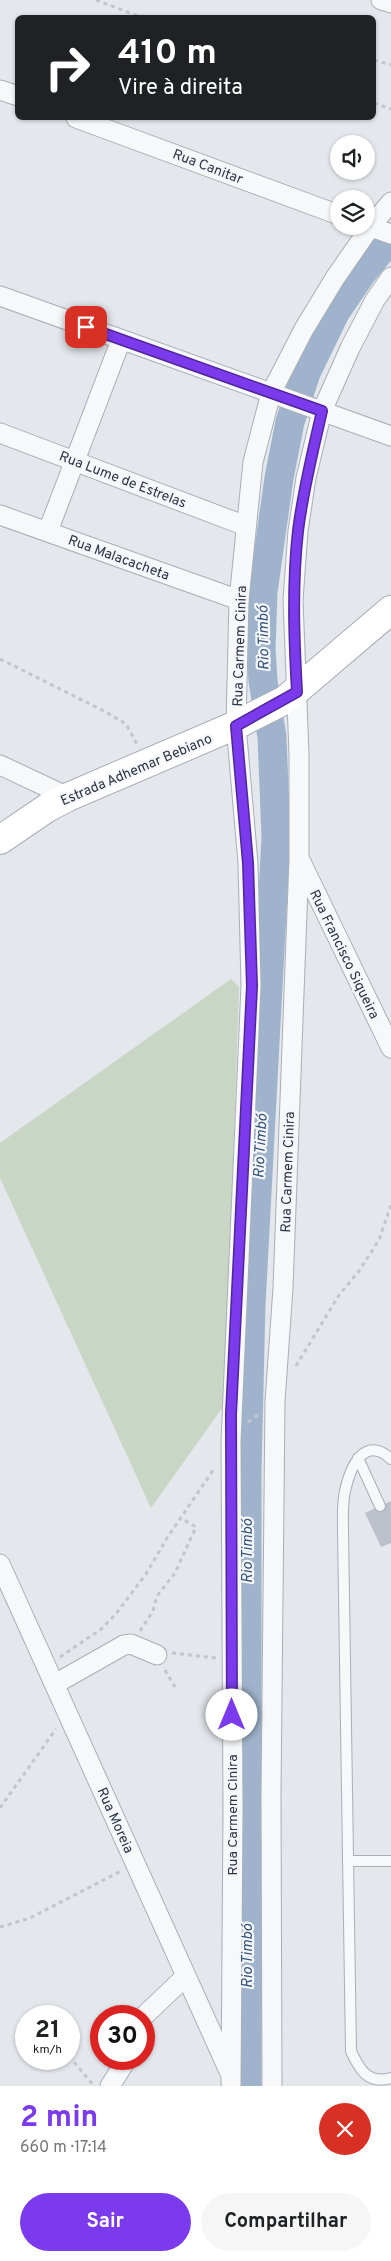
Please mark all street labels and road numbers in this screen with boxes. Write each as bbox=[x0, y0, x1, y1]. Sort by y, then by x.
street label: Rua Canitar bbox=[170, 146, 246, 189]
street label: Rua Lume de Estrelas bbox=[57, 448, 188, 512]
street label: Rua Malacacheta bbox=[65, 532, 171, 585]
street label: Rua Carmem Cinira bbox=[230, 585, 251, 707]
street label: Estrada Adhemar Bebiano bbox=[58, 731, 215, 810]
street label: Rua Francisco Siqueira bbox=[305, 887, 382, 1022]
street label: Rua Carmem Cinira bbox=[278, 1111, 299, 1233]
street label: Rua Carmem Cinira bbox=[225, 1754, 242, 1876]
street label: Rua Moreia bbox=[93, 1785, 137, 1856]

